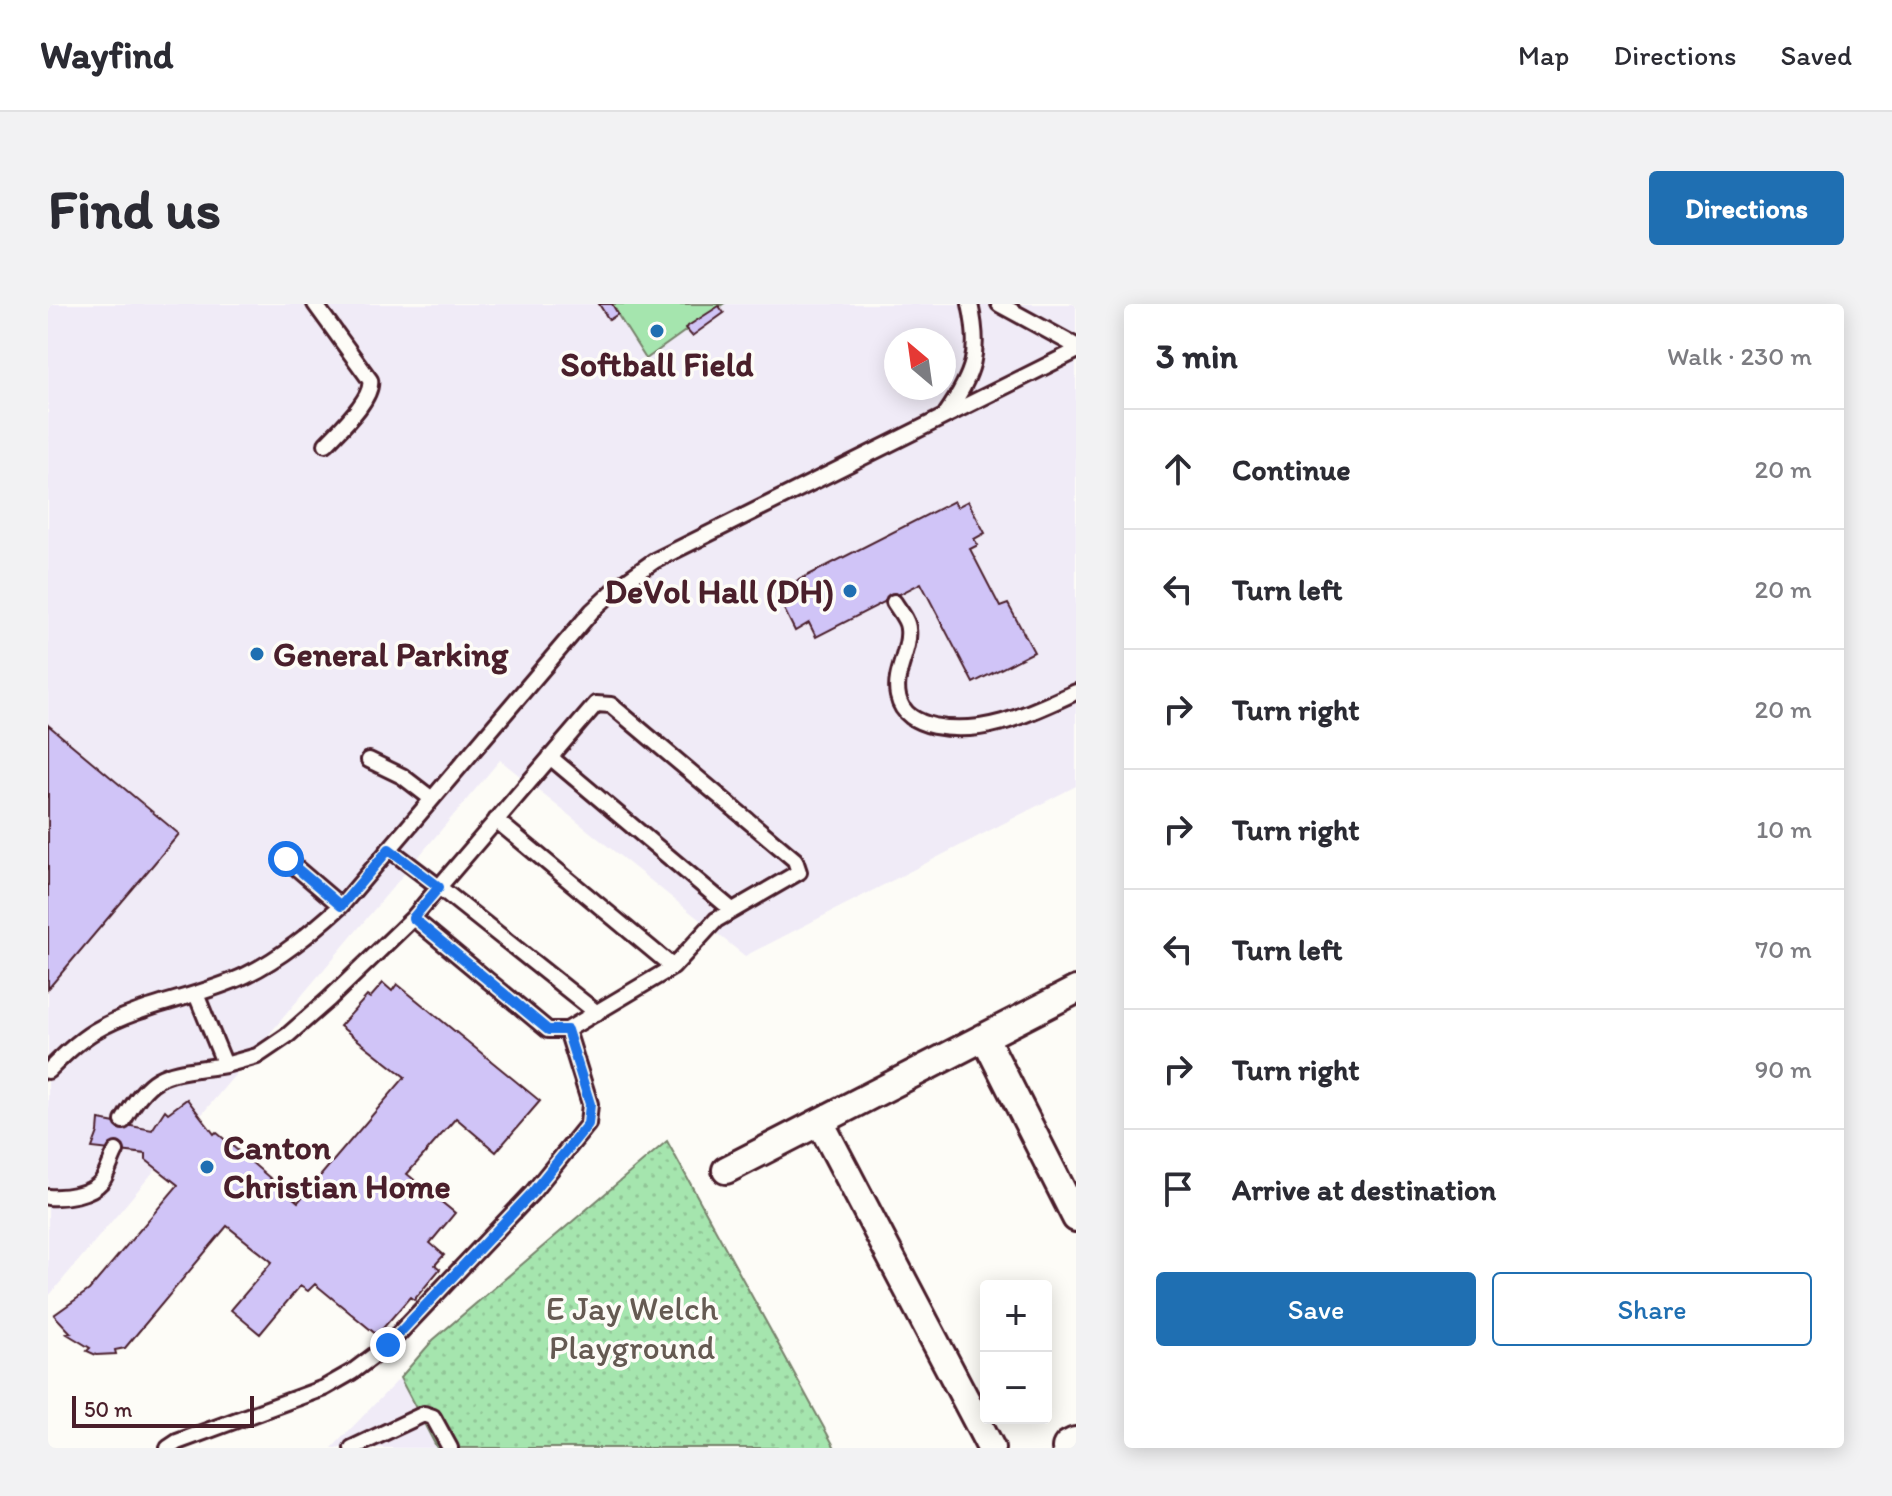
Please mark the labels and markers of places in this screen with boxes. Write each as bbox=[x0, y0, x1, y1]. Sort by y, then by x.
marker: Softball Field bbox=[648, 322, 666, 340]
place label: Softball Field bbox=[561, 344, 754, 385]
place label: DeVol Hall (DH) bbox=[604, 571, 834, 612]
marker: DeVol Hall (DH) bbox=[841, 582, 859, 600]
place label: General Parking bbox=[273, 634, 509, 675]
marker: General Parking bbox=[248, 645, 266, 663]
place label: Canton Christian Home bbox=[223, 1127, 451, 1207]
marker: Canton Christian Home bbox=[198, 1158, 216, 1176]

